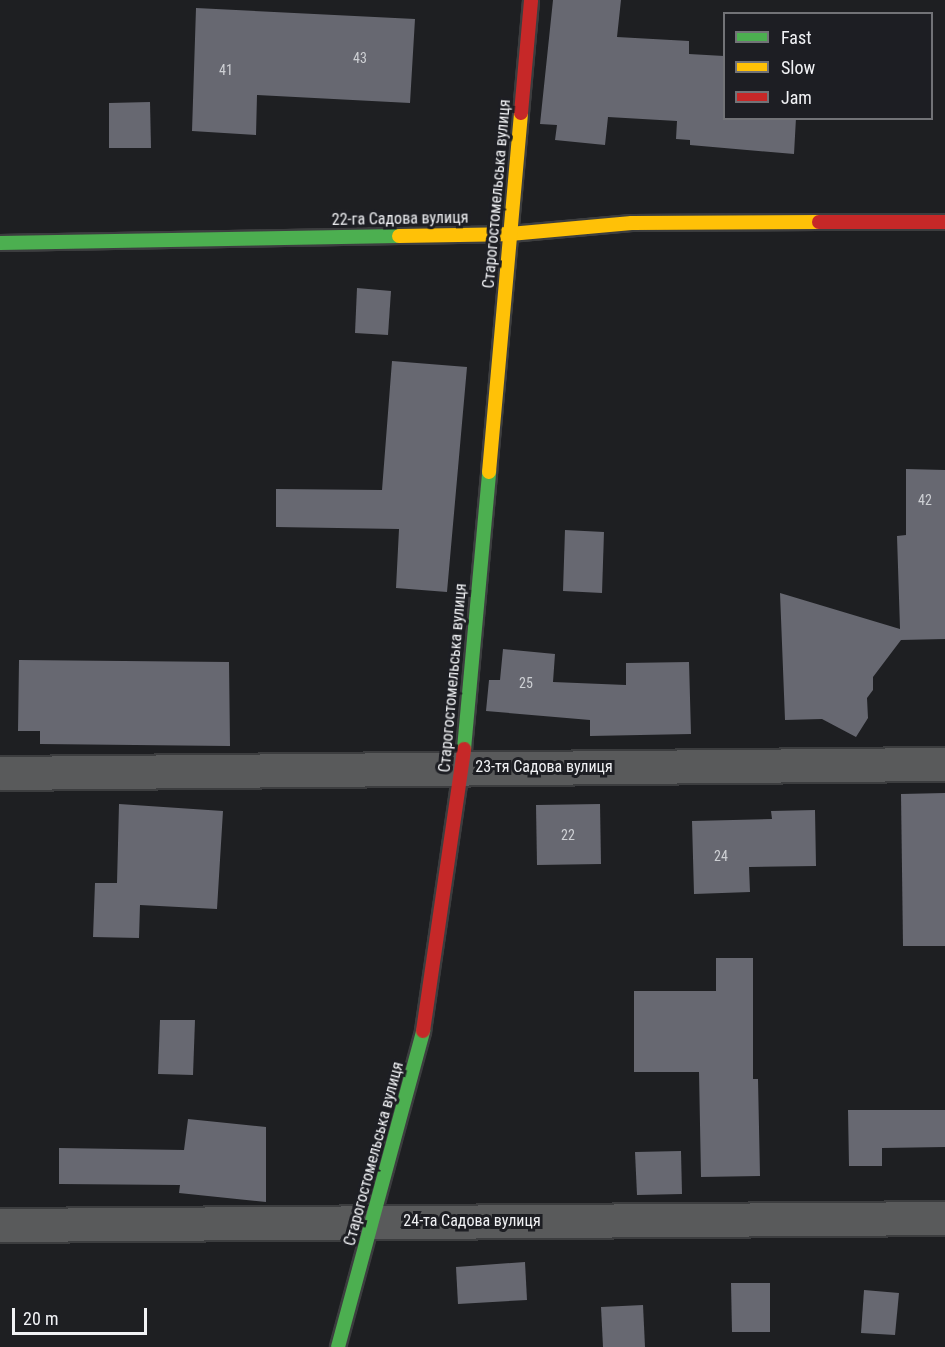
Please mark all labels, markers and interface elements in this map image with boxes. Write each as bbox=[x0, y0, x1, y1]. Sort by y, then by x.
legend bbox=[723, 12, 933, 120]
text: Fast bbox=[781, 27, 812, 48]
house number: 43 bbox=[353, 50, 367, 66]
text: Slow bbox=[781, 57, 815, 78]
house number: 41 bbox=[219, 62, 233, 78]
text: Jam bbox=[781, 87, 812, 108]
street label: Старогостомельська вулиця bbox=[479, 99, 515, 289]
street label: 22-га Садова вулиця bbox=[332, 208, 468, 230]
house number: 42 bbox=[918, 492, 932, 508]
street label: Старогостомельська вулиця bbox=[435, 583, 471, 773]
house number: 25 bbox=[519, 675, 533, 691]
street label: 23-тя Садова вулиця bbox=[475, 757, 613, 777]
house number: 22 bbox=[561, 827, 575, 843]
house number: 24 bbox=[714, 848, 728, 864]
street label: Старогостомельська вулиця bbox=[340, 1060, 408, 1248]
street label: 24-та Садова вулиця bbox=[403, 1211, 541, 1231]
scale bar bbox=[15, 1296, 150, 1334]
text: 20 m bbox=[23, 1308, 58, 1329]

